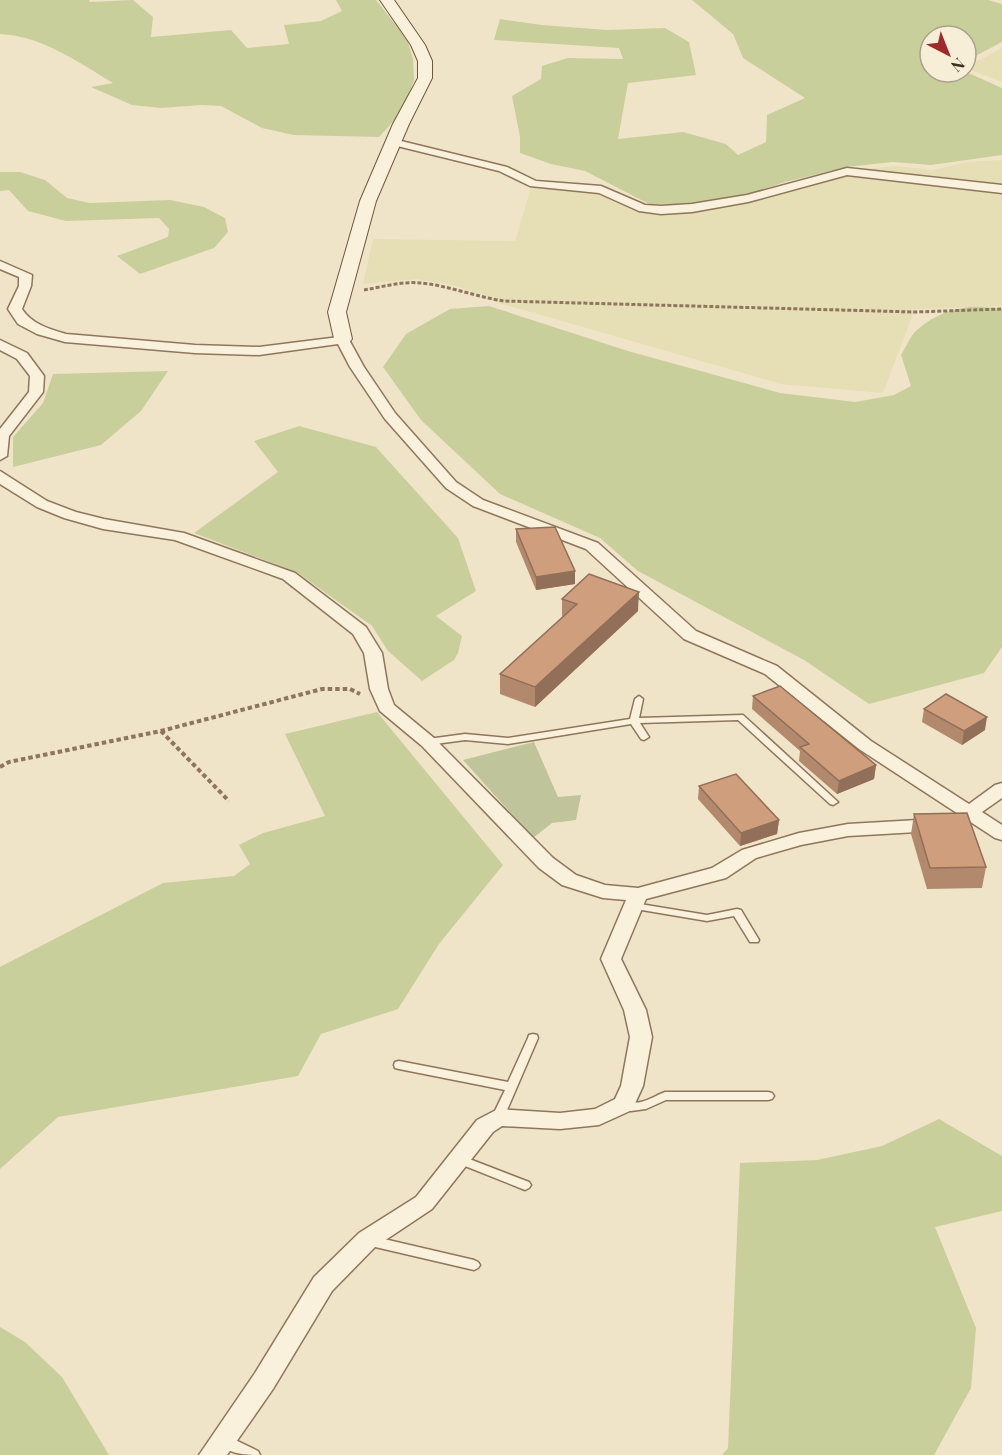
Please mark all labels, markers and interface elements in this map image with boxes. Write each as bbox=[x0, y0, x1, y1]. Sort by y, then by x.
north arrow bbox=[918, 24, 978, 84]
text: N bbox=[947, 54, 970, 77]

